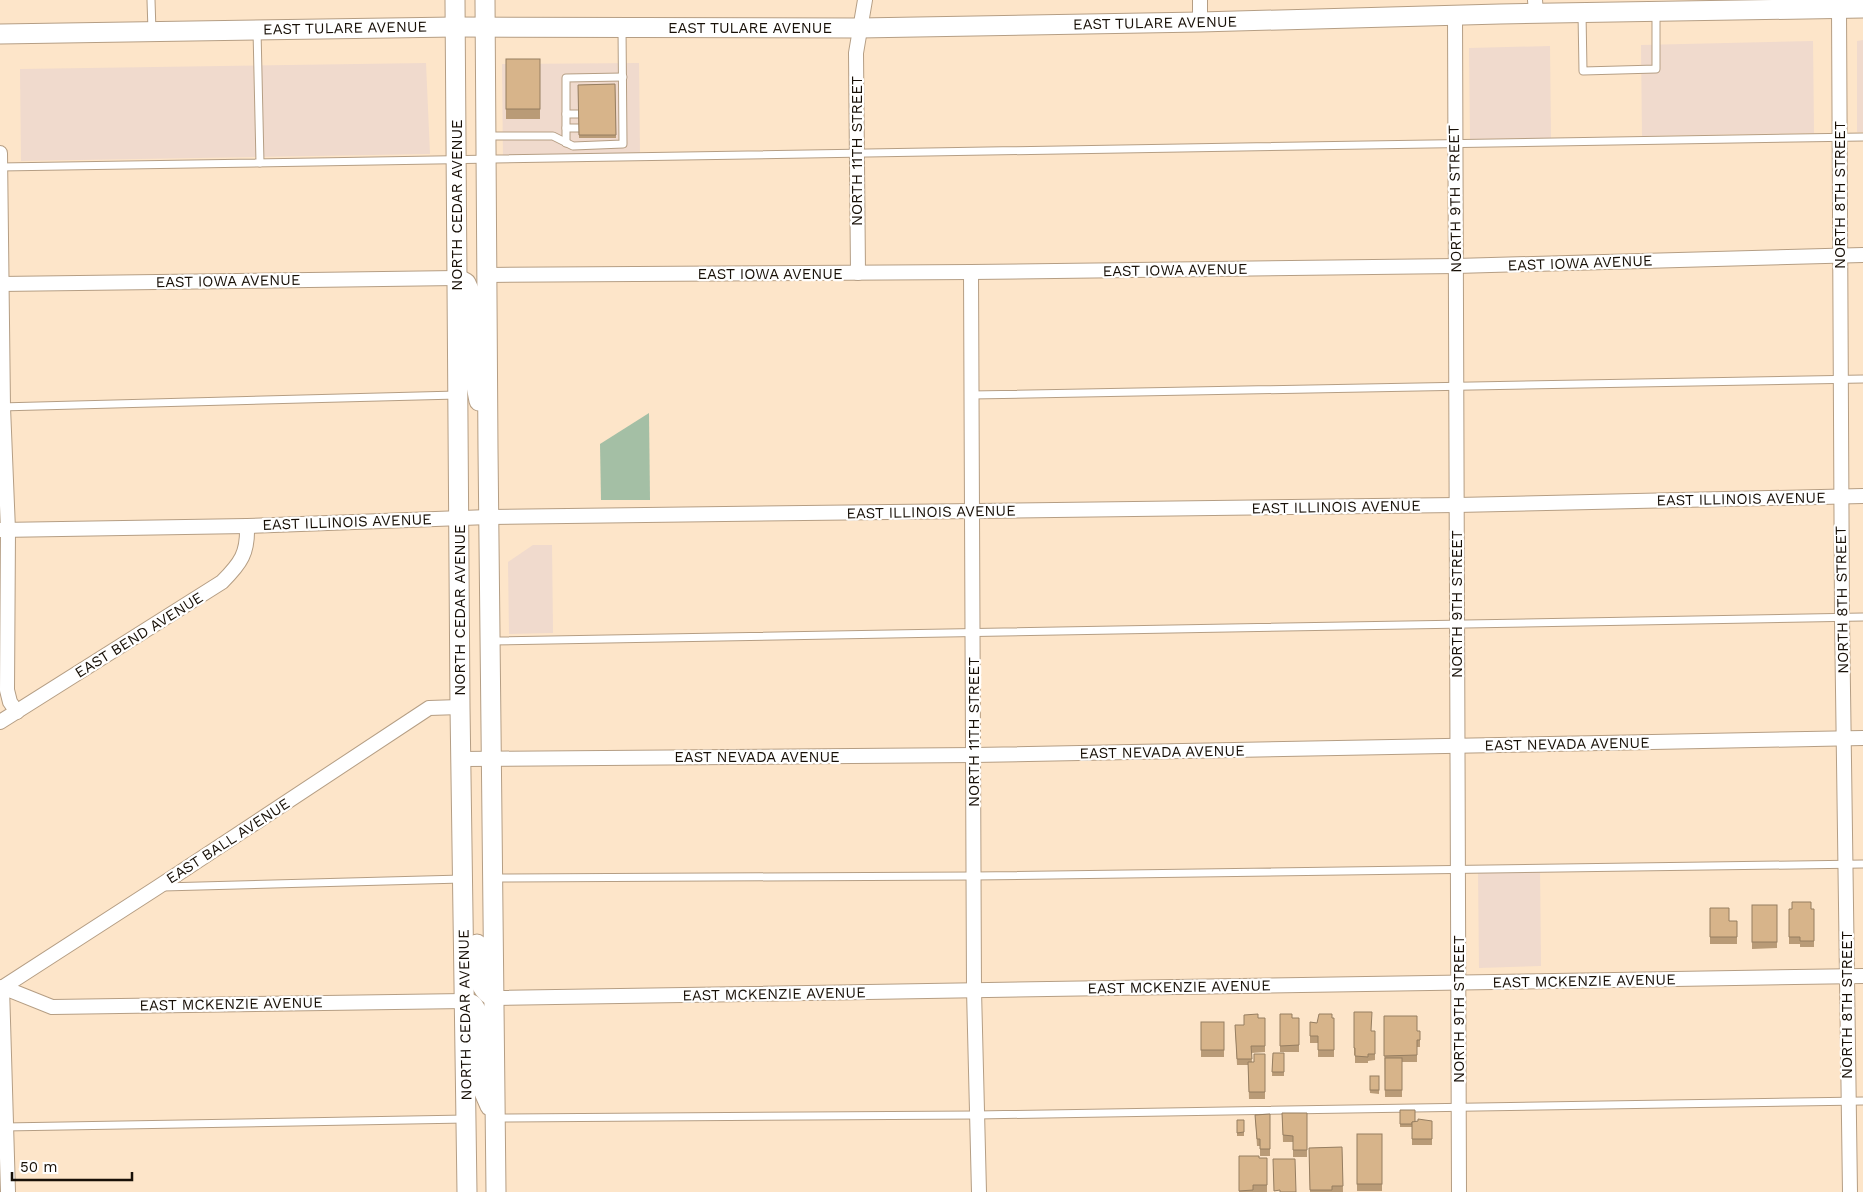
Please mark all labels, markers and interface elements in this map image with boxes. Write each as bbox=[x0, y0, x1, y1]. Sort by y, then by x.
street label: EAST TULARE AVENUE bbox=[1073, 13, 1237, 33]
street label: EAST TULARE AVENUE bbox=[263, 18, 427, 38]
street label: EAST TULARE AVENUE bbox=[668, 19, 832, 37]
street label: NORTH 11TH STREET bbox=[848, 76, 866, 226]
street label: NORTH CEDAR AVENUE bbox=[448, 119, 466, 291]
street label: NORTH 8TH STREET bbox=[1831, 121, 1849, 269]
street label: NORTH 9TH STREET bbox=[1445, 125, 1465, 273]
street label: EAST IOWA AVENUE bbox=[1507, 251, 1653, 275]
street label: EAST IOWA AVENUE bbox=[1102, 260, 1248, 280]
street label: EAST IOWA AVENUE bbox=[698, 265, 842, 283]
street label: EAST IOWA AVENUE bbox=[155, 271, 301, 291]
street label: EAST ILLINOIS AVENUE bbox=[1656, 489, 1826, 509]
street label: EAST ILLINOIS AVENUE bbox=[1251, 497, 1421, 517]
street label: EAST ILLINOIS AVENUE bbox=[846, 502, 1016, 522]
street label: EAST ILLINOIS AVENUE bbox=[262, 510, 432, 534]
street label: NORTH CEDAR AVENUE bbox=[451, 524, 469, 696]
street label: NORTH 8TH STREET bbox=[1832, 526, 1852, 674]
street label: NORTH 9TH STREET bbox=[1448, 530, 1466, 678]
street label: EAST BEND AVENUE bbox=[72, 588, 206, 682]
street label: NORTH 11TH STREET bbox=[965, 657, 983, 807]
street label: EAST NEVADA AVENUE bbox=[1484, 734, 1650, 754]
street label: EAST NEVADA AVENUE bbox=[1079, 742, 1245, 762]
street label: EAST NEVADA AVENUE bbox=[674, 748, 840, 766]
street label: EAST BALL AVENUE bbox=[163, 794, 293, 888]
street label: NORTH CEDAR AVENUE bbox=[455, 929, 475, 1101]
street label: NORTH 8TH STREET bbox=[1838, 931, 1856, 1079]
street label: NORTH 9TH STREET bbox=[1450, 935, 1468, 1083]
street label: EAST MCKENZIE AVENUE bbox=[1492, 970, 1676, 992]
street label: EAST MCKENZIE AVENUE bbox=[1087, 976, 1271, 998]
street label: EAST MCKENZIE AVENUE bbox=[682, 983, 866, 1005]
street label: EAST MCKENZIE AVENUE bbox=[139, 993, 323, 1015]
scale bar bbox=[12, 1150, 132, 1182]
text: 50 m bbox=[20, 1158, 57, 1176]

